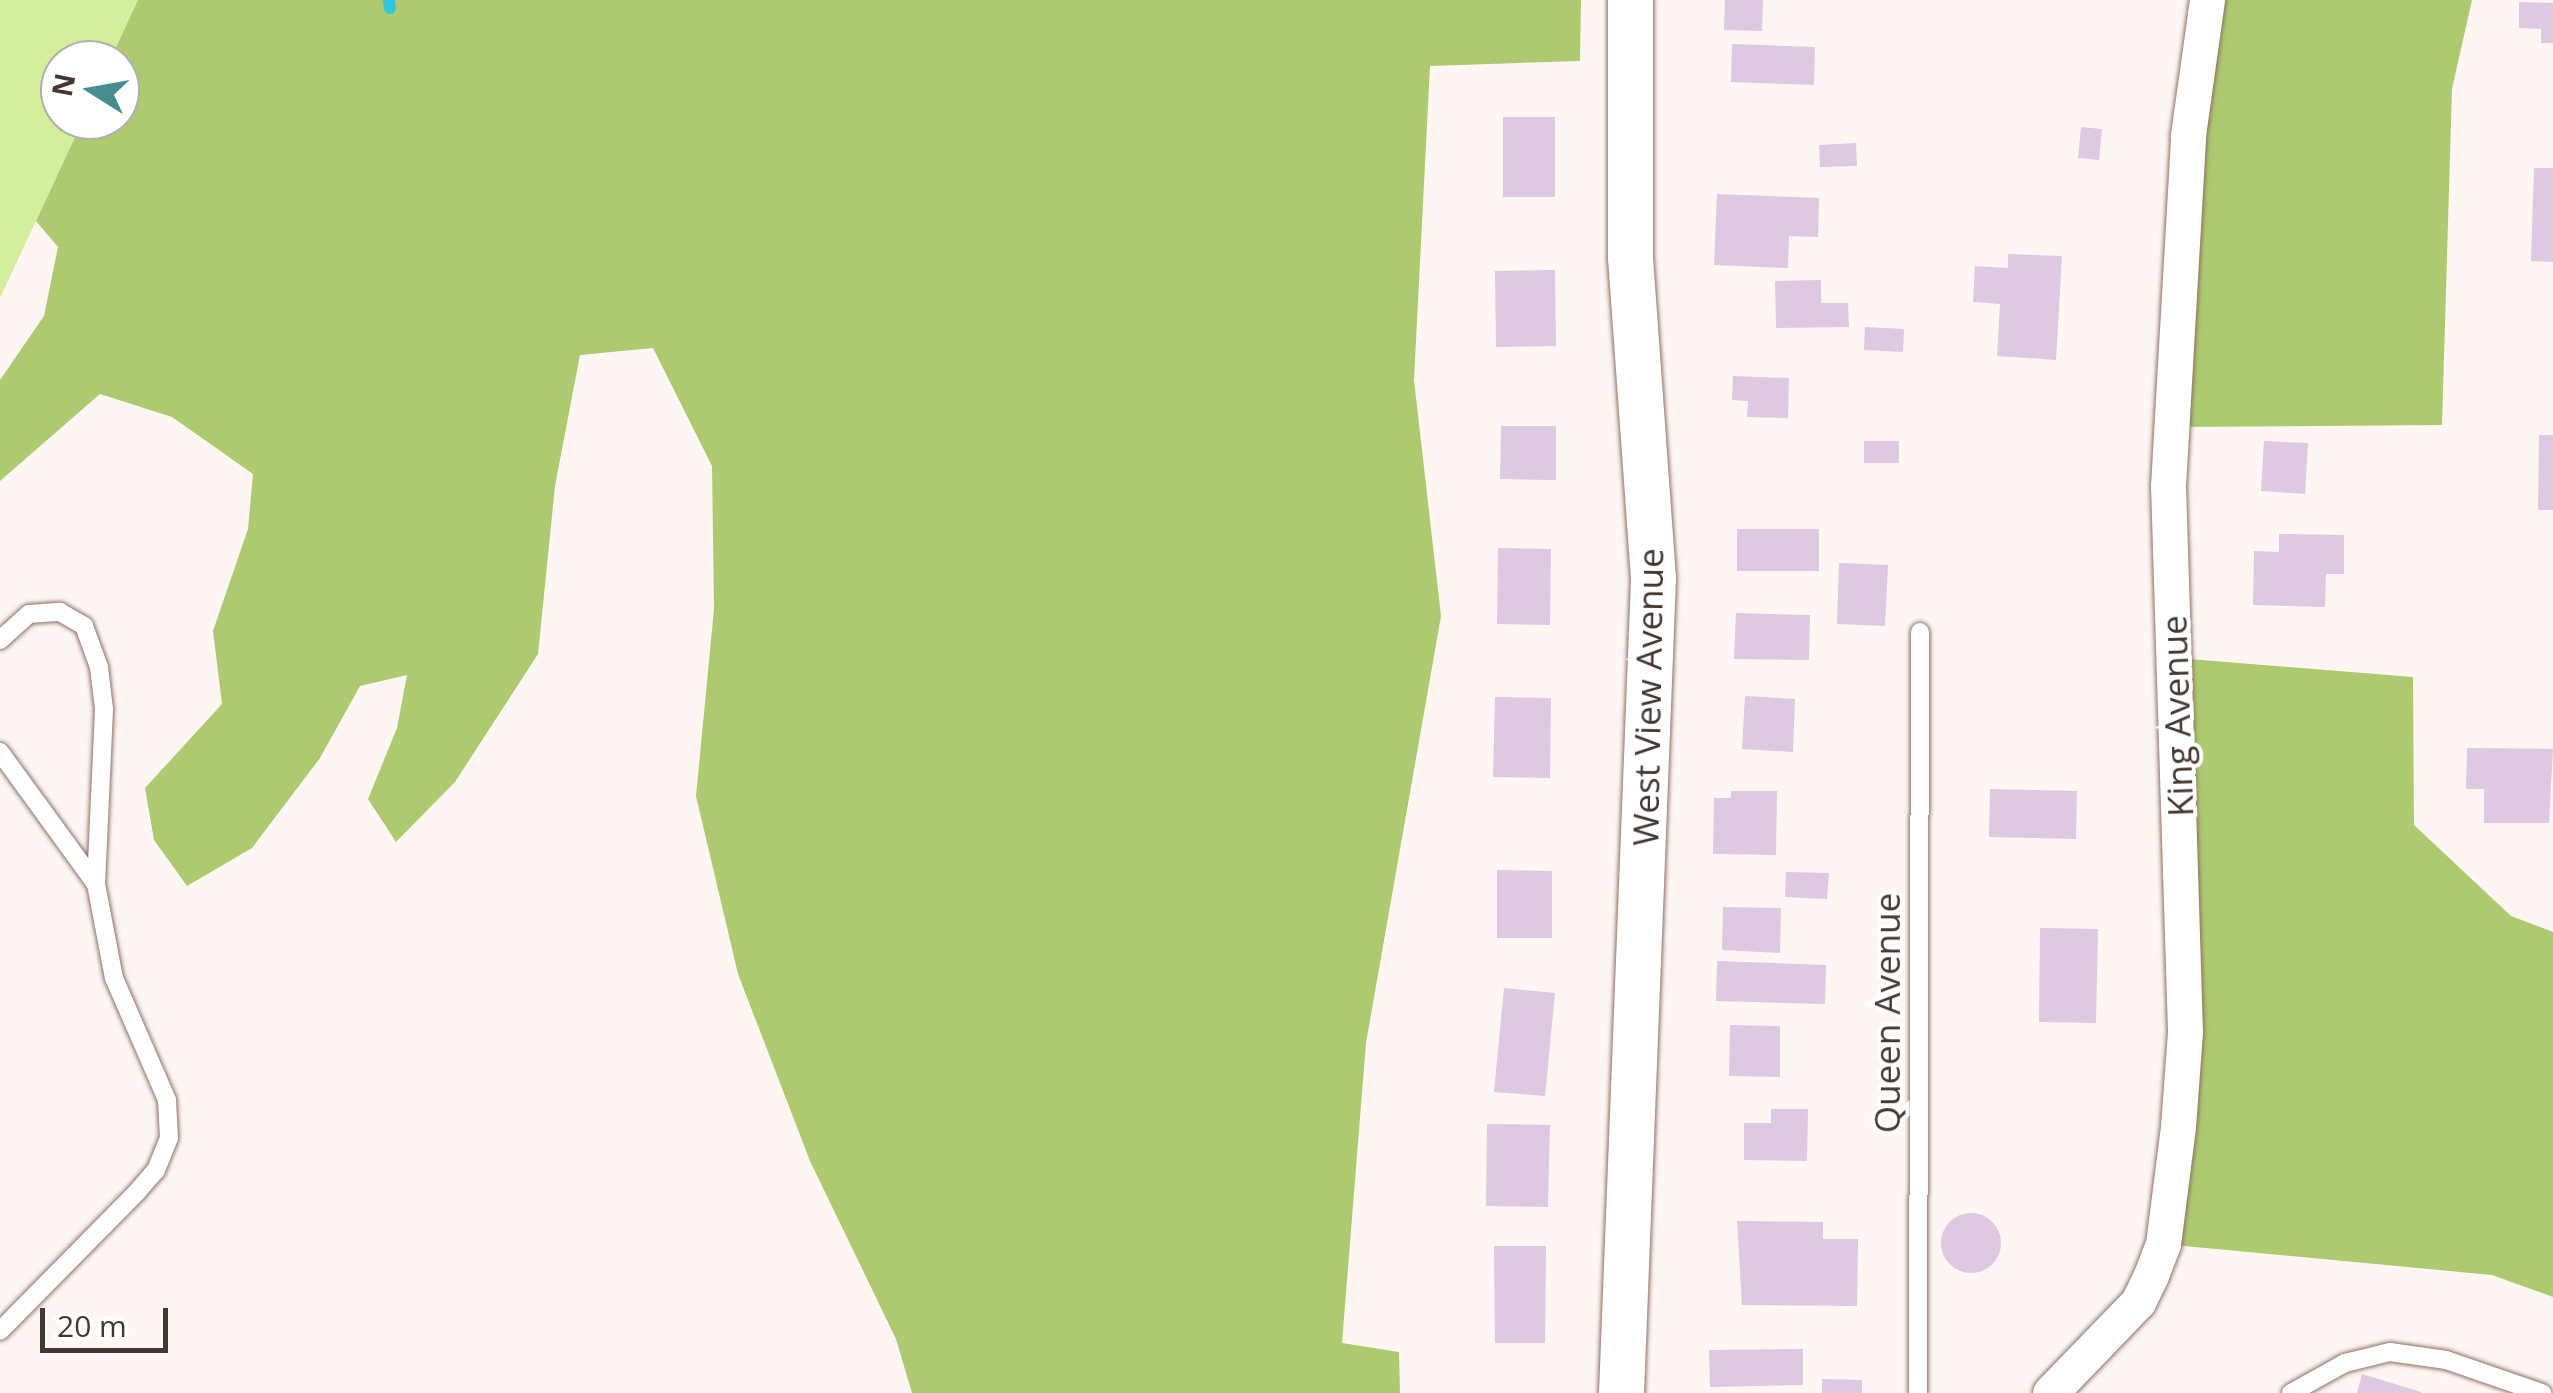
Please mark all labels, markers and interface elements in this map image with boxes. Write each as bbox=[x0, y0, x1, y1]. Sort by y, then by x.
north arrow bbox=[40, 40, 140, 140]
text: N bbox=[42, 70, 83, 99]
street label: West View Avenue bbox=[1624, 548, 1672, 846]
street label: King Avenue bbox=[2152, 614, 2202, 818]
street label: Queen Avenue bbox=[1866, 893, 1908, 1133]
scale bar bbox=[45, 1288, 172, 1350]
text: 20 m bbox=[57, 1305, 127, 1346]

